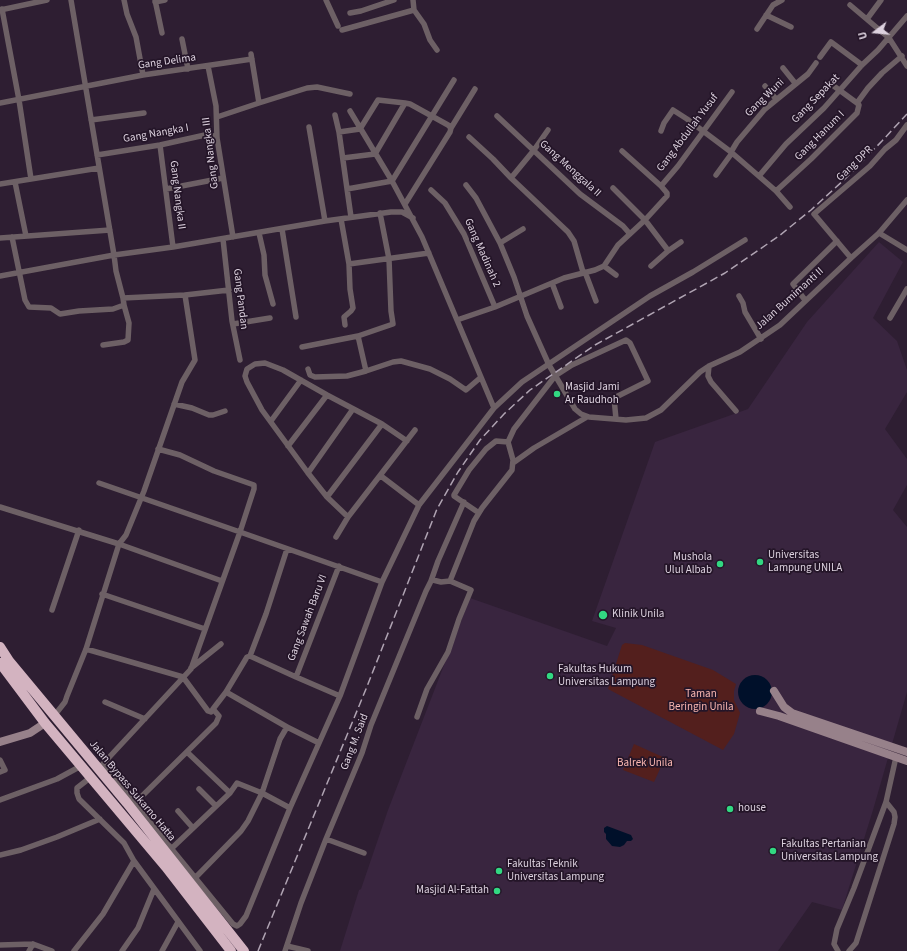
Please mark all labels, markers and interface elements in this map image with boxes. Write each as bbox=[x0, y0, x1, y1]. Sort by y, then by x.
north arrow bbox=[855, 12, 895, 52]
text: U bbox=[855, 30, 871, 41]
street label: Gang Delima bbox=[137, 51, 197, 73]
street label: Gang Sepakat bbox=[789, 72, 843, 126]
street label: Gang Wuni bbox=[743, 76, 787, 120]
street label: Gang Abdullah Yusuf bbox=[654, 91, 722, 175]
street label: Gang Hanum I bbox=[792, 108, 848, 164]
street label: Gang Nangka III bbox=[200, 116, 222, 190]
street label: Gang Nangka I bbox=[122, 122, 190, 146]
street label: Gang Menggala II bbox=[536, 138, 604, 200]
street label: Gang DPR bbox=[834, 144, 876, 184]
street label: Gang Nangka II bbox=[166, 160, 188, 230]
street label: Gang Madinah 2 bbox=[461, 217, 503, 289]
street label: Jalan Bumimanti II bbox=[753, 265, 827, 333]
street label: Gang Pandan bbox=[230, 268, 250, 330]
place label: Masjid Jami Ar Raudhoh bbox=[565, 381, 620, 407]
marker: Masjid Jami Ar Raudhoh bbox=[552, 389, 562, 399]
place label: Universitas Lampung UNILA bbox=[768, 549, 842, 575]
place label: Mushola Ulul Albab bbox=[665, 551, 712, 577]
marker: Universitas Lampung UNILA bbox=[755, 557, 765, 567]
marker: Mushola Ulul Albab bbox=[715, 559, 725, 569]
street label: Gang Sawah Baru VI bbox=[285, 573, 331, 663]
place label: Klinik Unila bbox=[612, 608, 664, 622]
marker: Klinik Unila bbox=[597, 609, 609, 621]
place label: Fakultas Hukum Universitas Lampung bbox=[558, 663, 655, 689]
marker: Fakultas Hukum Universitas Lampung bbox=[545, 671, 555, 681]
park label: Taman Beringin Unila bbox=[668, 688, 734, 714]
street label: Gang M. Said bbox=[338, 712, 372, 772]
street label: Jalan Bypass Sukarno Hatta bbox=[86, 738, 178, 844]
park label: Balrek Unila bbox=[617, 757, 673, 771]
place label: house bbox=[738, 802, 766, 816]
marker: house bbox=[725, 804, 735, 814]
place label: Fakultas Pertanian Universitas Lampung bbox=[781, 838, 878, 864]
marker: Fakultas Pertanian Universitas Lampung bbox=[768, 846, 778, 856]
place label: Fakultas Teknik Universitas Lampung bbox=[507, 858, 604, 884]
marker: Fakultas Teknik Universitas Lampung bbox=[494, 866, 504, 876]
place label: Masjid Al-Fattah bbox=[416, 884, 489, 898]
marker: Masjid Al-Fattah bbox=[492, 886, 502, 896]

